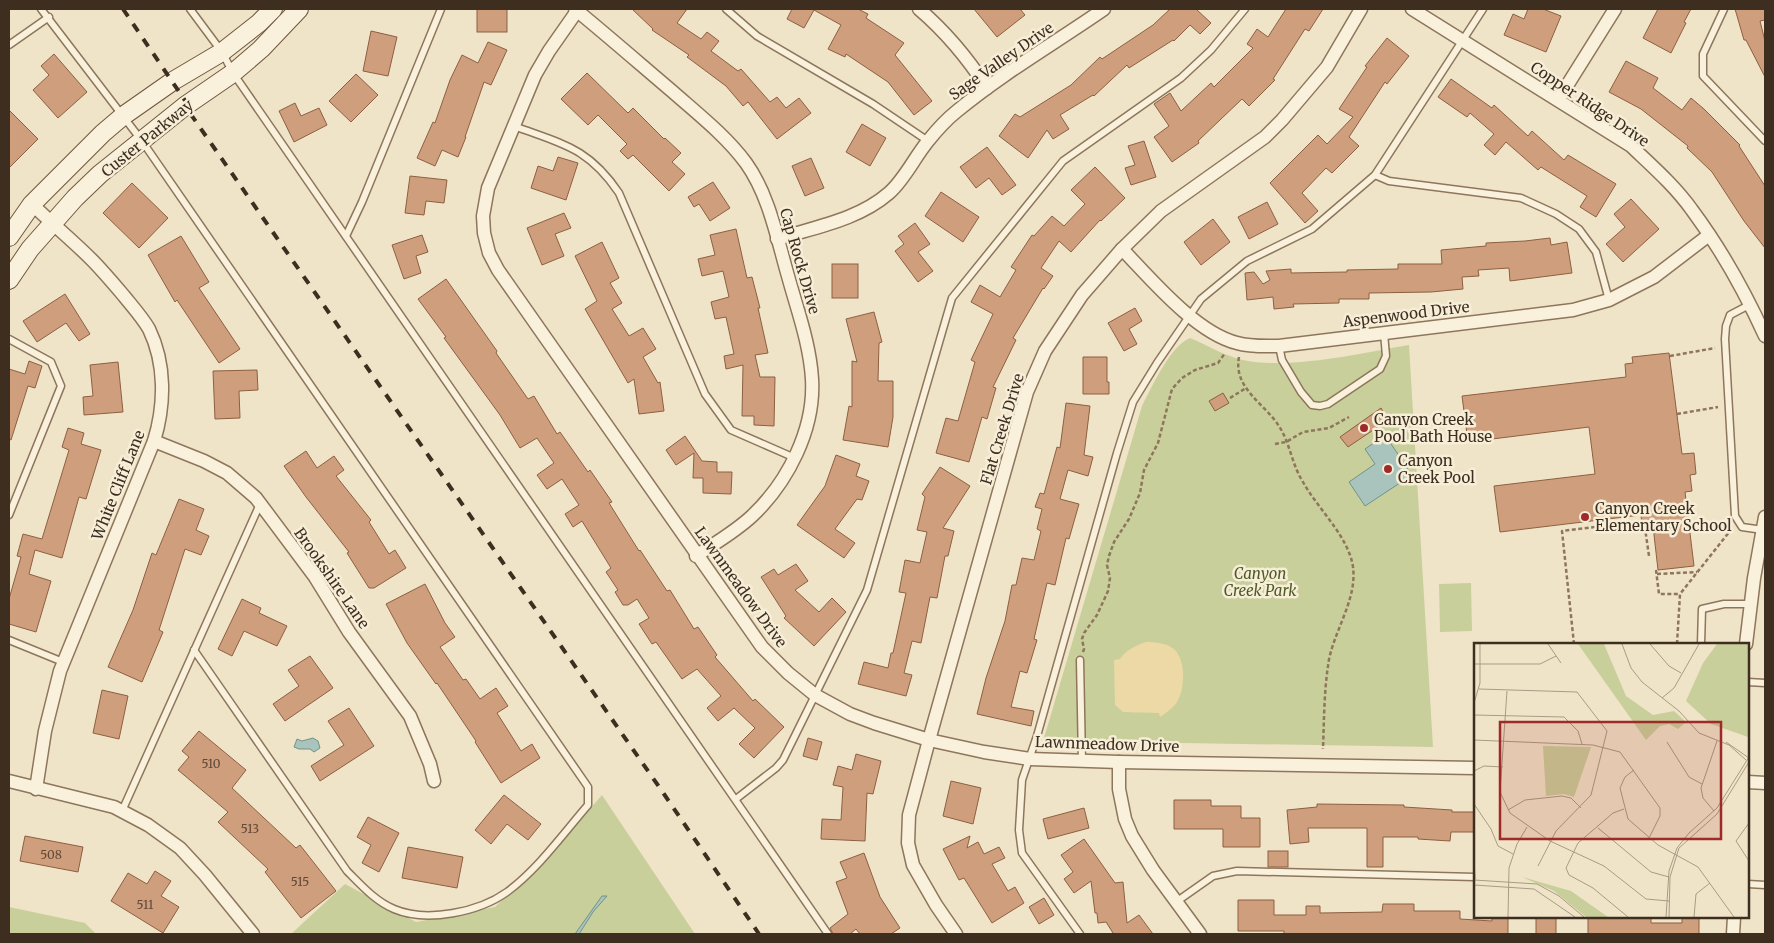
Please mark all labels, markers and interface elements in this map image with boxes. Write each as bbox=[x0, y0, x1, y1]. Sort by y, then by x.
street label: Sage Valley Drive bbox=[945, 18, 1057, 104]
street label: Copper Ridge Drive bbox=[1527, 57, 1653, 151]
street label: Custer Parkway bbox=[97, 95, 197, 181]
street label: Cap Rock Drive bbox=[776, 206, 824, 316]
street label: Aspenwood Drive bbox=[1341, 297, 1471, 331]
street label: Flat Creek Drive bbox=[976, 371, 1028, 487]
place label: Canyon Creek Pool Bath House bbox=[1374, 410, 1492, 446]
marker: Canyon Creek Pool Bath House bbox=[1358, 422, 1370, 434]
street label: White Cliff Lane bbox=[87, 427, 149, 544]
place label: Canyon Creek Pool bbox=[1398, 451, 1475, 487]
marker: Canyon Creek Pool bbox=[1382, 463, 1394, 475]
place label: Canyon Creek Elementary School bbox=[1595, 499, 1732, 535]
marker: Canyon Creek Elementary School bbox=[1579, 511, 1591, 523]
street label: Lawnmeadow Drive bbox=[691, 523, 791, 651]
street label: Brookshire Lane bbox=[290, 524, 374, 632]
park label: Canyon Creek Park bbox=[1224, 564, 1297, 600]
inset map bbox=[1474, 643, 1749, 918]
street label: Lawnmeadow Drive bbox=[1035, 732, 1180, 756]
house number: 510 bbox=[201, 756, 221, 771]
house number: 513 bbox=[241, 821, 259, 836]
house number: 508 bbox=[40, 847, 62, 862]
house number: 515 bbox=[291, 874, 309, 889]
house number: 511 bbox=[137, 897, 154, 912]

